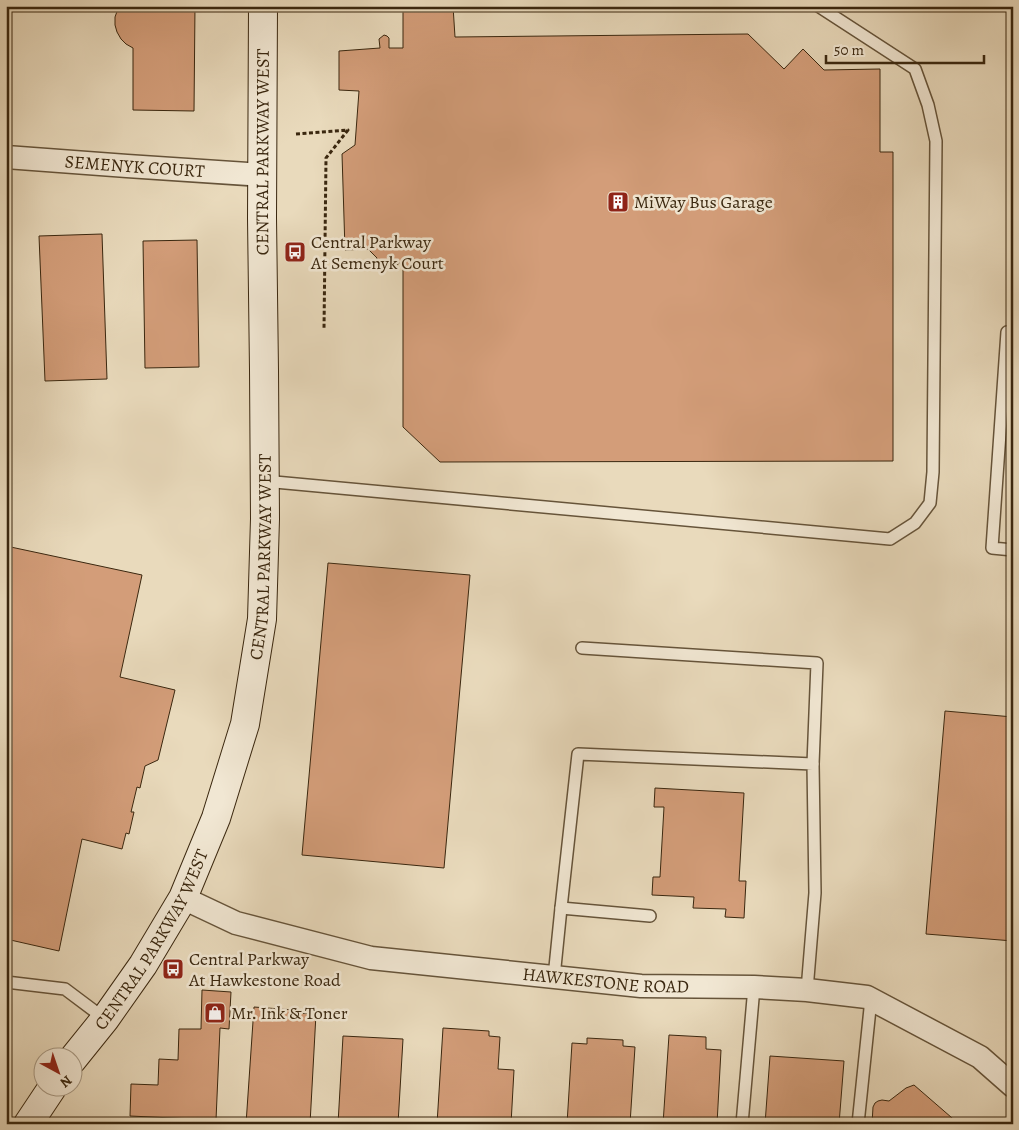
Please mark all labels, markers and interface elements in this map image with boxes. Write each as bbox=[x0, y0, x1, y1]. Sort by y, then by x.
scale bar bbox=[826, 32, 984, 64]
text: 50 m bbox=[834, 40, 864, 60]
street label: CENTRAL PARKWAY WEST bbox=[250, 48, 275, 256]
street label: SEMENYK COURT bbox=[64, 149, 206, 183]
building icon: MiWay Bus Garage bbox=[606, 190, 630, 214]
place label: MiWay Bus Garage bbox=[634, 190, 773, 214]
place label: Central Parkway At Semenyk Court bbox=[310, 230, 444, 275]
bus stop icon: Central Parkway At Semenyk Court bbox=[283, 240, 307, 264]
street label: CENTRAL PARKWAY WEST bbox=[244, 453, 277, 662]
street label: CENTRAL PARKWAY WEST bbox=[89, 845, 214, 1035]
place label: Central Parkway At Hawkestone Road bbox=[188, 947, 341, 992]
bus stop icon: Central Parkway At Hawkestone Road bbox=[161, 957, 185, 981]
street label: HAWKESTONE ROAD bbox=[521, 962, 689, 998]
shop icon: Mr. Ink & Toner bbox=[203, 1001, 227, 1025]
place label: Mr. Ink & Toner bbox=[231, 1001, 348, 1025]
north arrow bbox=[32, 1048, 82, 1098]
text: N bbox=[56, 1071, 76, 1092]

